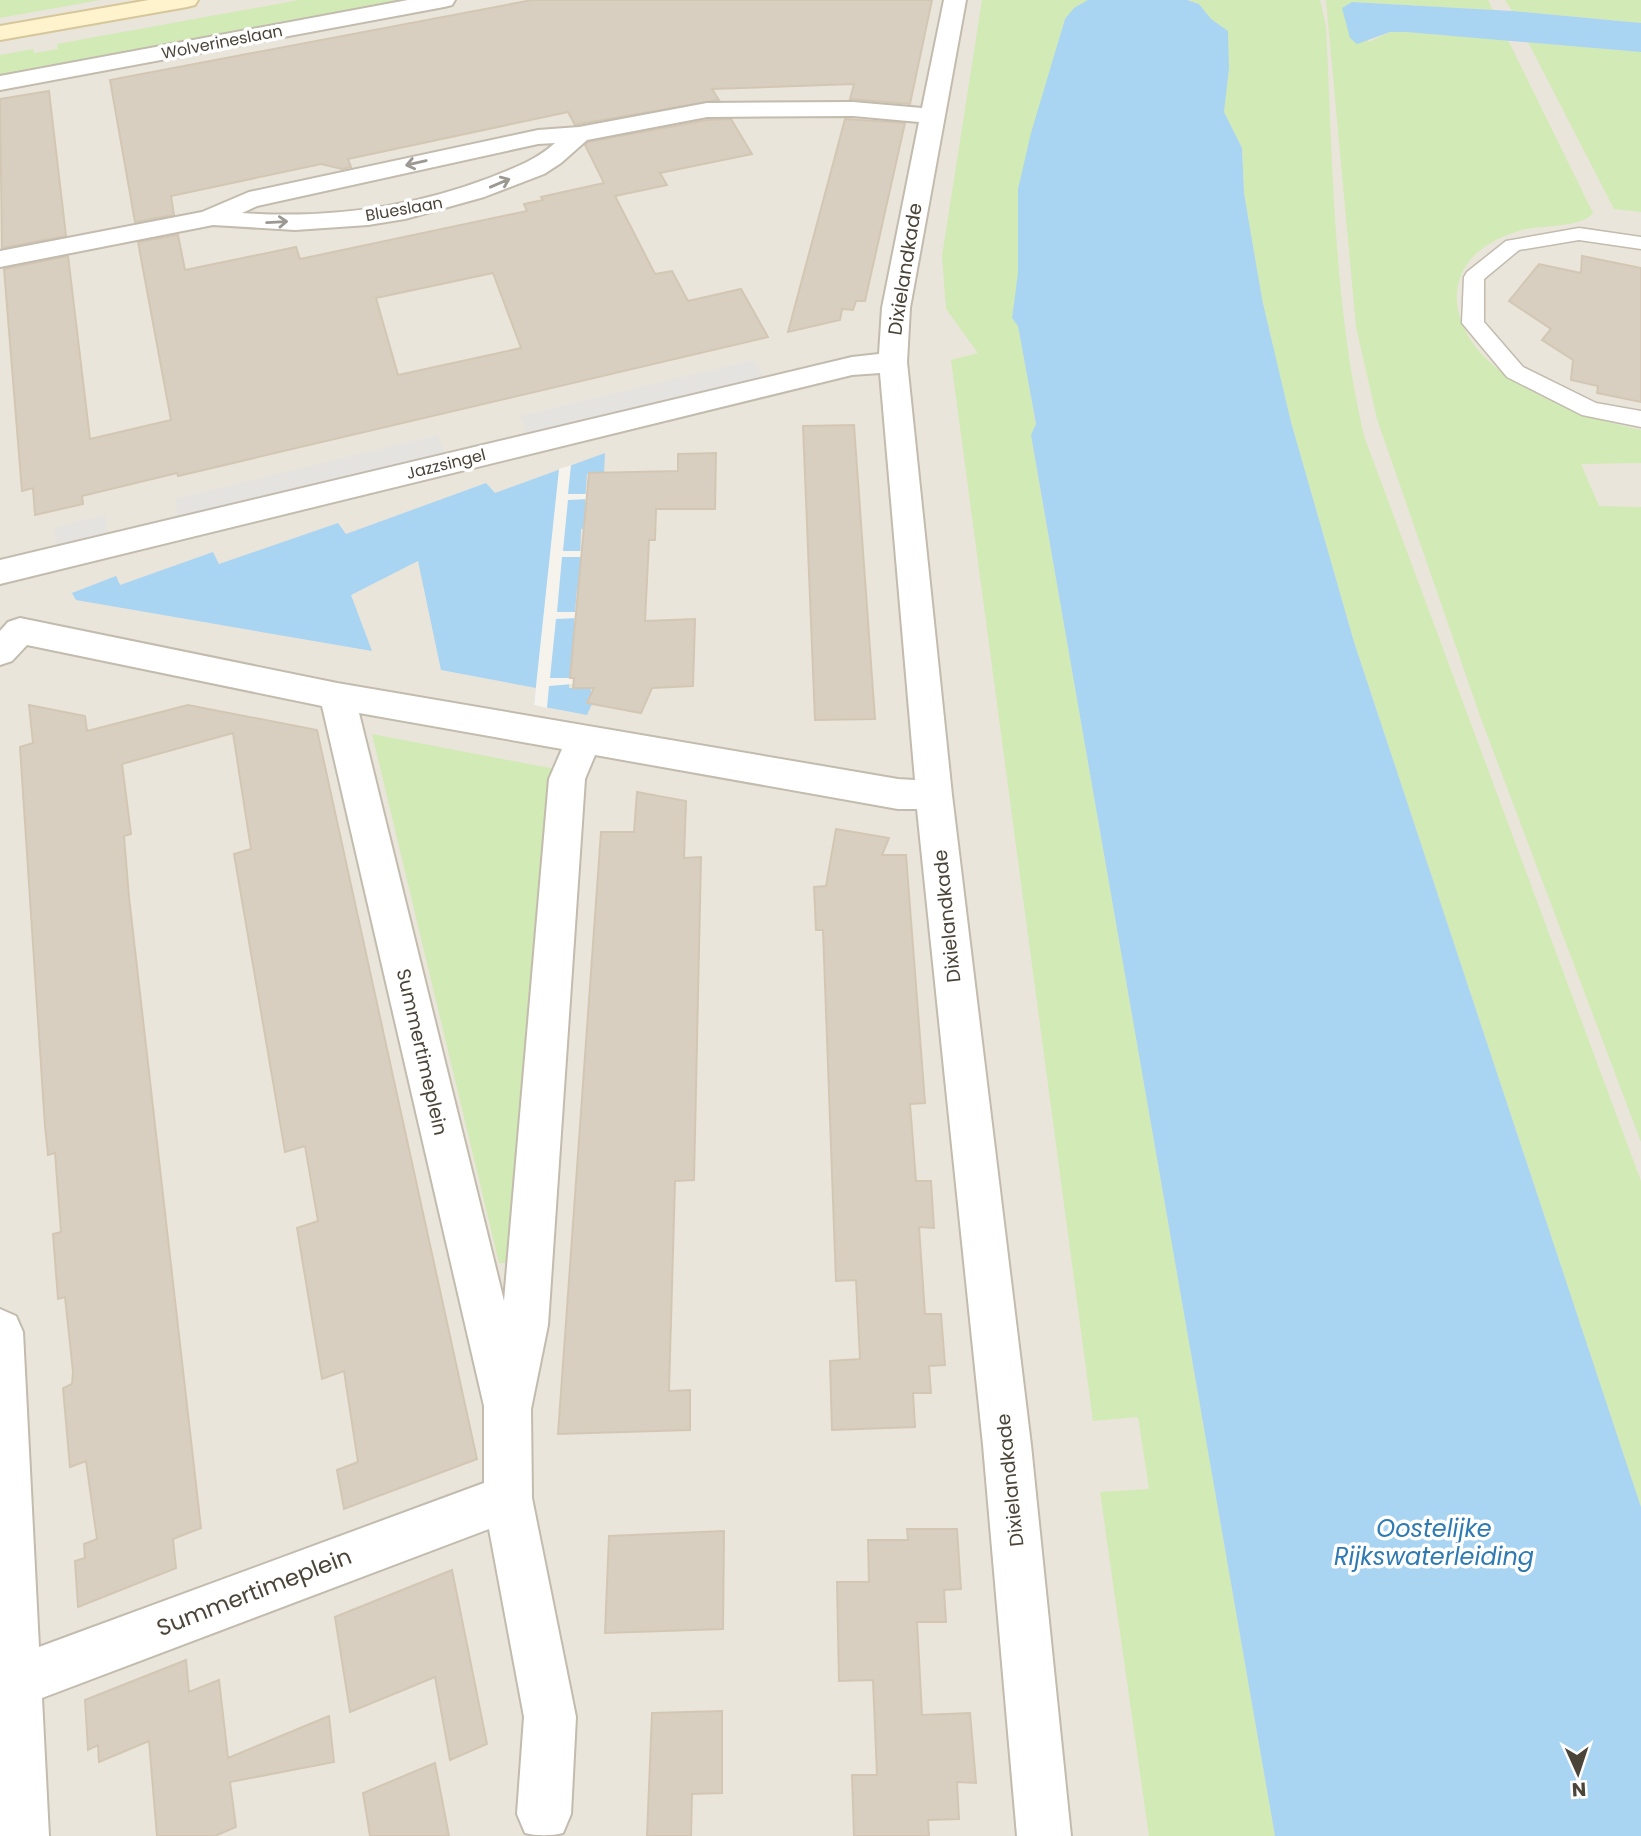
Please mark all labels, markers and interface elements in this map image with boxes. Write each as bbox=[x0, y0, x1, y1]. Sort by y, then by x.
street label: Wolverineslaan bbox=[159, 19, 285, 65]
one-way arrow bbox=[405, 157, 428, 170]
one-way arrow bbox=[489, 176, 510, 189]
street label: Blueslaan bbox=[364, 191, 444, 227]
street label: Dixielandkade bbox=[881, 201, 929, 337]
one-way arrow bbox=[266, 215, 289, 228]
street label: Jazzsingel bbox=[404, 443, 488, 485]
street label: Dixielandkade bbox=[927, 848, 967, 984]
street label: Summertimeplein bbox=[390, 966, 454, 1138]
street label: Dixielandkade bbox=[990, 1412, 1030, 1548]
water label: Oostelijke Rijkswaterleiding bbox=[1334, 1512, 1534, 1573]
street label: Summertimeplein bbox=[152, 1540, 356, 1644]
north arrow bbox=[1543, 1738, 1613, 1808]
text: N bbox=[1571, 1776, 1587, 1803]

